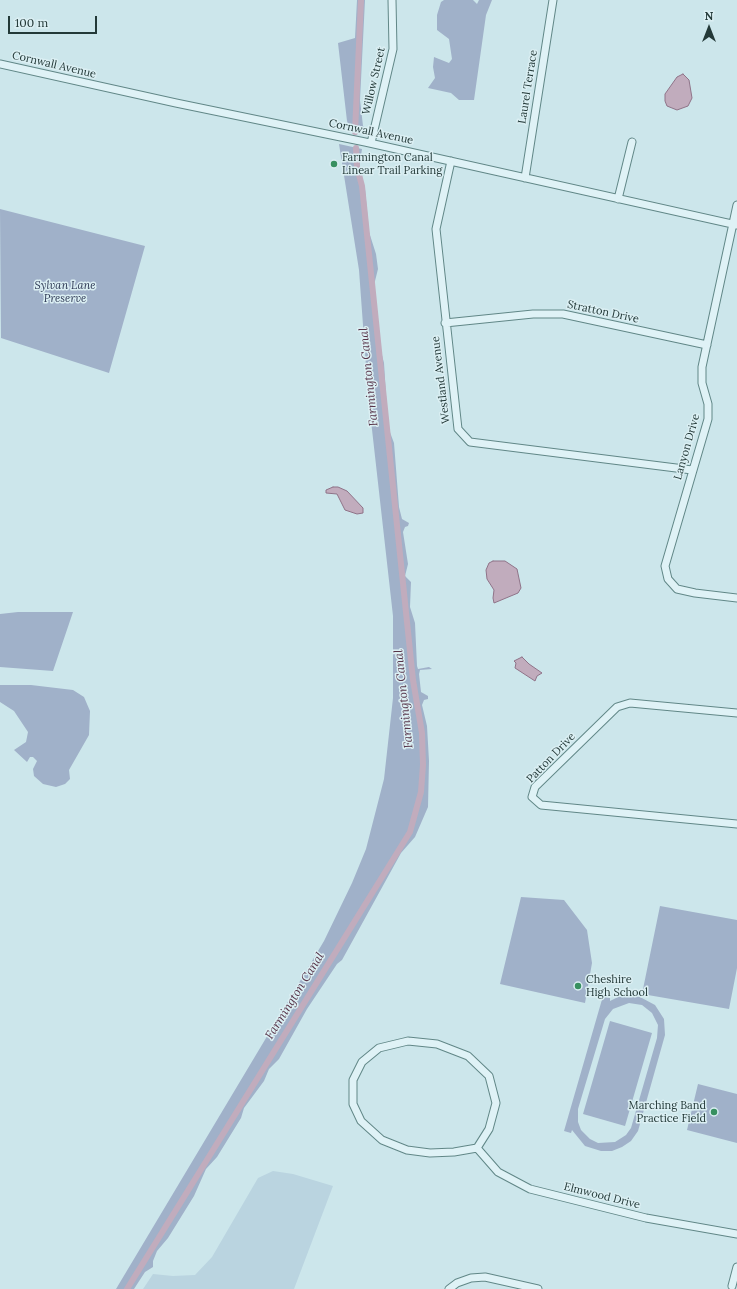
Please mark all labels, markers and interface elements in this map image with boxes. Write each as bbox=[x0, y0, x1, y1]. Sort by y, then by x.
scale bar bbox=[10, 8, 99, 34]
north arrow bbox=[689, 8, 729, 48]
text: N bbox=[705, 9, 713, 23]
text: 100 m bbox=[15, 15, 48, 30]
street label: Willow Street bbox=[360, 46, 388, 116]
street label: Cornwall Avenue bbox=[11, 49, 97, 81]
street label: Laurel Terrace bbox=[516, 49, 540, 125]
street label: Cornwall Avenue bbox=[328, 117, 414, 147]
place label: Farmington Canal Linear Trail Parking bbox=[342, 151, 442, 177]
marker: Farmington Canal Linear Trail Parking bbox=[329, 159, 339, 169]
park label: Sylvan Lane Preserve bbox=[35, 279, 95, 305]
street label: Stratton Drive bbox=[566, 298, 640, 326]
water label: Farmington Canal bbox=[357, 327, 381, 427]
street label: Westland Avenue bbox=[429, 336, 453, 424]
street label: Lanyon Drive bbox=[671, 412, 703, 482]
water label: Farmington Canal bbox=[392, 649, 416, 749]
street label: Patton Drive bbox=[524, 730, 578, 786]
water label: Farmington Canal bbox=[263, 950, 327, 1042]
place label: Cheshire High School bbox=[586, 973, 648, 999]
marker: Cheshire High School bbox=[573, 981, 583, 991]
place label: Marching Band Practice Field bbox=[629, 1099, 706, 1125]
marker: Marching Band Practice Field bbox=[709, 1107, 719, 1117]
street label: Elmwood Drive bbox=[562, 1180, 642, 1212]

